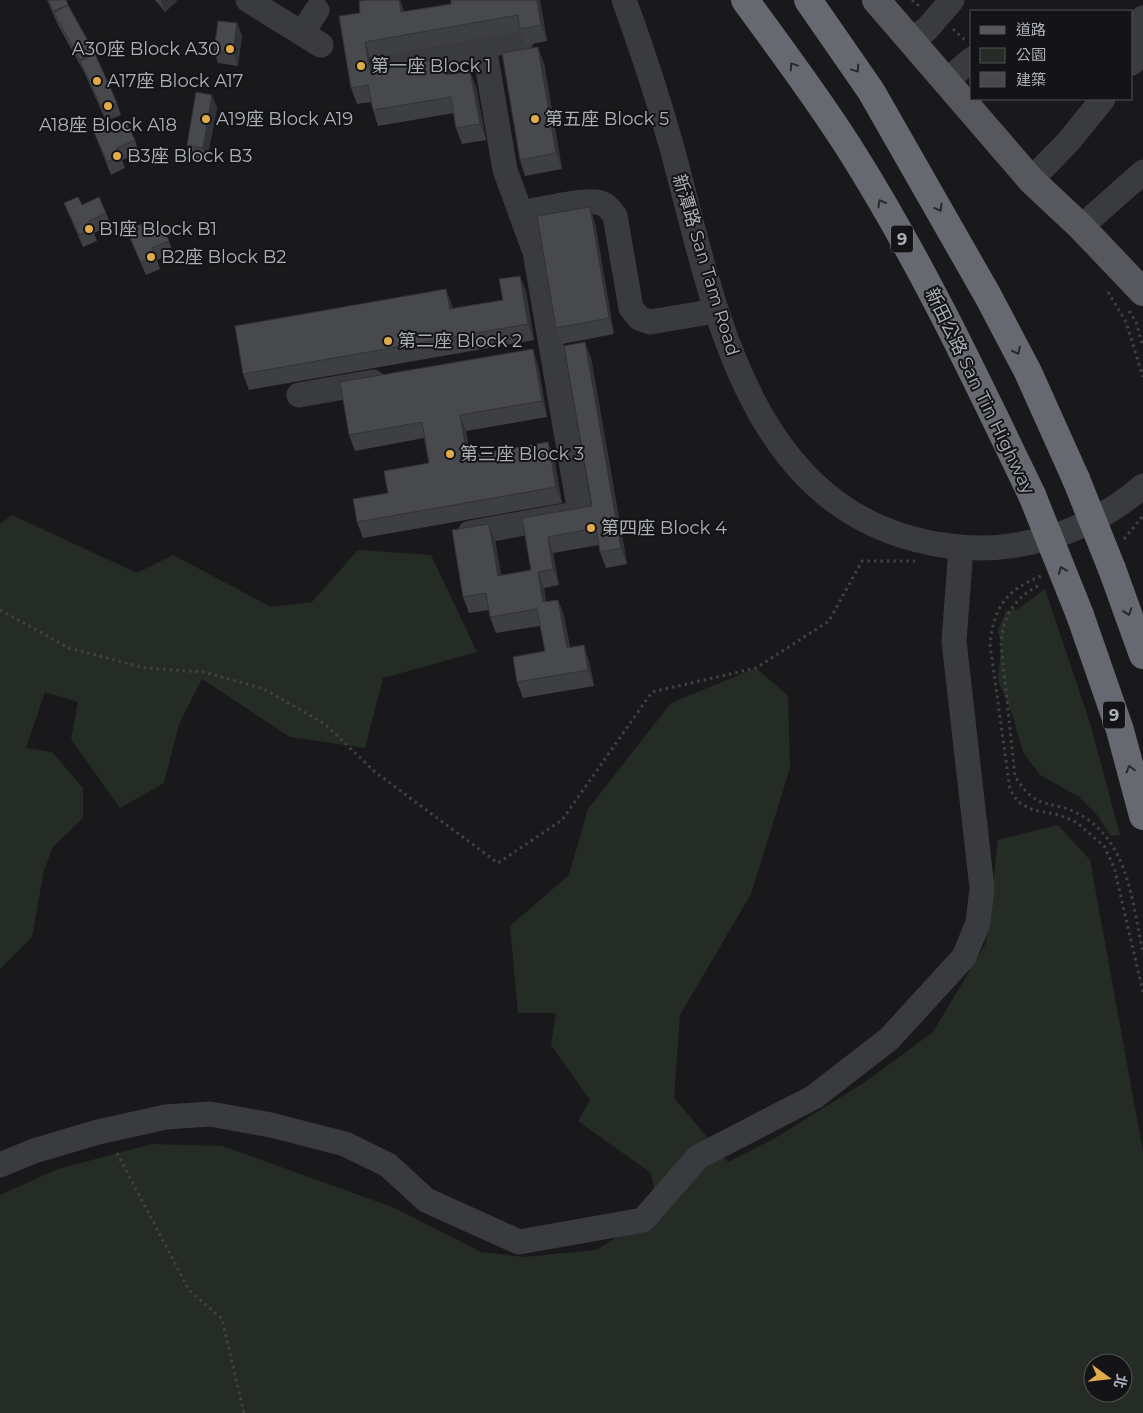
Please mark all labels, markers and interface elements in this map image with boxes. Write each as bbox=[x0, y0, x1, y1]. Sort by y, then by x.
legend bbox=[970, 10, 1133, 100]
text: 道路 bbox=[1016, 20, 1046, 39]
place label: A30座 Block A30 bbox=[72, 38, 220, 60]
marker: A30座 Block A30 bbox=[224, 43, 236, 55]
text: 公園 bbox=[1016, 45, 1046, 64]
place label: 第一座 Block 1 bbox=[371, 55, 491, 77]
marker: 第一座 Block 1 bbox=[355, 60, 367, 72]
one-way arrow bbox=[790, 62, 799, 72]
one-way arrow bbox=[850, 63, 859, 73]
place label: A17座 Block A17 bbox=[107, 70, 243, 92]
text: 建築 bbox=[1016, 70, 1046, 89]
marker: A17座 Block A17 bbox=[91, 75, 103, 87]
marker: A18座 Block A18 bbox=[102, 100, 114, 112]
place label: A19座 Block A19 bbox=[216, 108, 353, 130]
place label: 第五座 Block 5 bbox=[545, 108, 669, 130]
marker: A19座 Block A19 bbox=[200, 113, 212, 125]
marker: 第五座 Block 5 bbox=[529, 113, 541, 125]
place label: A18座 Block A18 bbox=[39, 114, 177, 136]
place label: B3座 Block B3 bbox=[127, 145, 252, 167]
marker: B3座 Block B3 bbox=[111, 150, 123, 162]
street label: 新潭路 San Tam Road bbox=[668, 172, 744, 358]
one-way arrow bbox=[877, 199, 887, 208]
one-way arrow bbox=[933, 203, 943, 212]
place label: B1座 Block B1 bbox=[99, 218, 217, 240]
marker: B1座 Block B1 bbox=[83, 223, 95, 235]
road number: 9 bbox=[891, 225, 913, 252]
place label: B2座 Block B2 bbox=[161, 246, 286, 268]
marker: B2座 Block B2 bbox=[145, 251, 157, 263]
street label: 新田公路 San Tin Highway bbox=[920, 284, 1040, 498]
place label: 第二座 Block 2 bbox=[398, 330, 522, 352]
marker: 第二座 Block 2 bbox=[382, 335, 394, 347]
one-way arrow bbox=[1011, 346, 1021, 355]
place label: 第三座 Block 3 bbox=[460, 443, 584, 465]
marker: 第三座 Block 3 bbox=[444, 448, 456, 460]
place label: 第四座 Block 4 bbox=[601, 517, 727, 539]
marker: 第四座 Block 4 bbox=[585, 522, 597, 534]
one-way arrow bbox=[1058, 566, 1068, 575]
one-way arrow bbox=[1122, 607, 1132, 616]
road number: 9 bbox=[1103, 702, 1125, 728]
one-way arrow bbox=[1126, 766, 1136, 774]
north arrow bbox=[1083, 1353, 1133, 1403]
text: 北 bbox=[1110, 1372, 1131, 1390]

